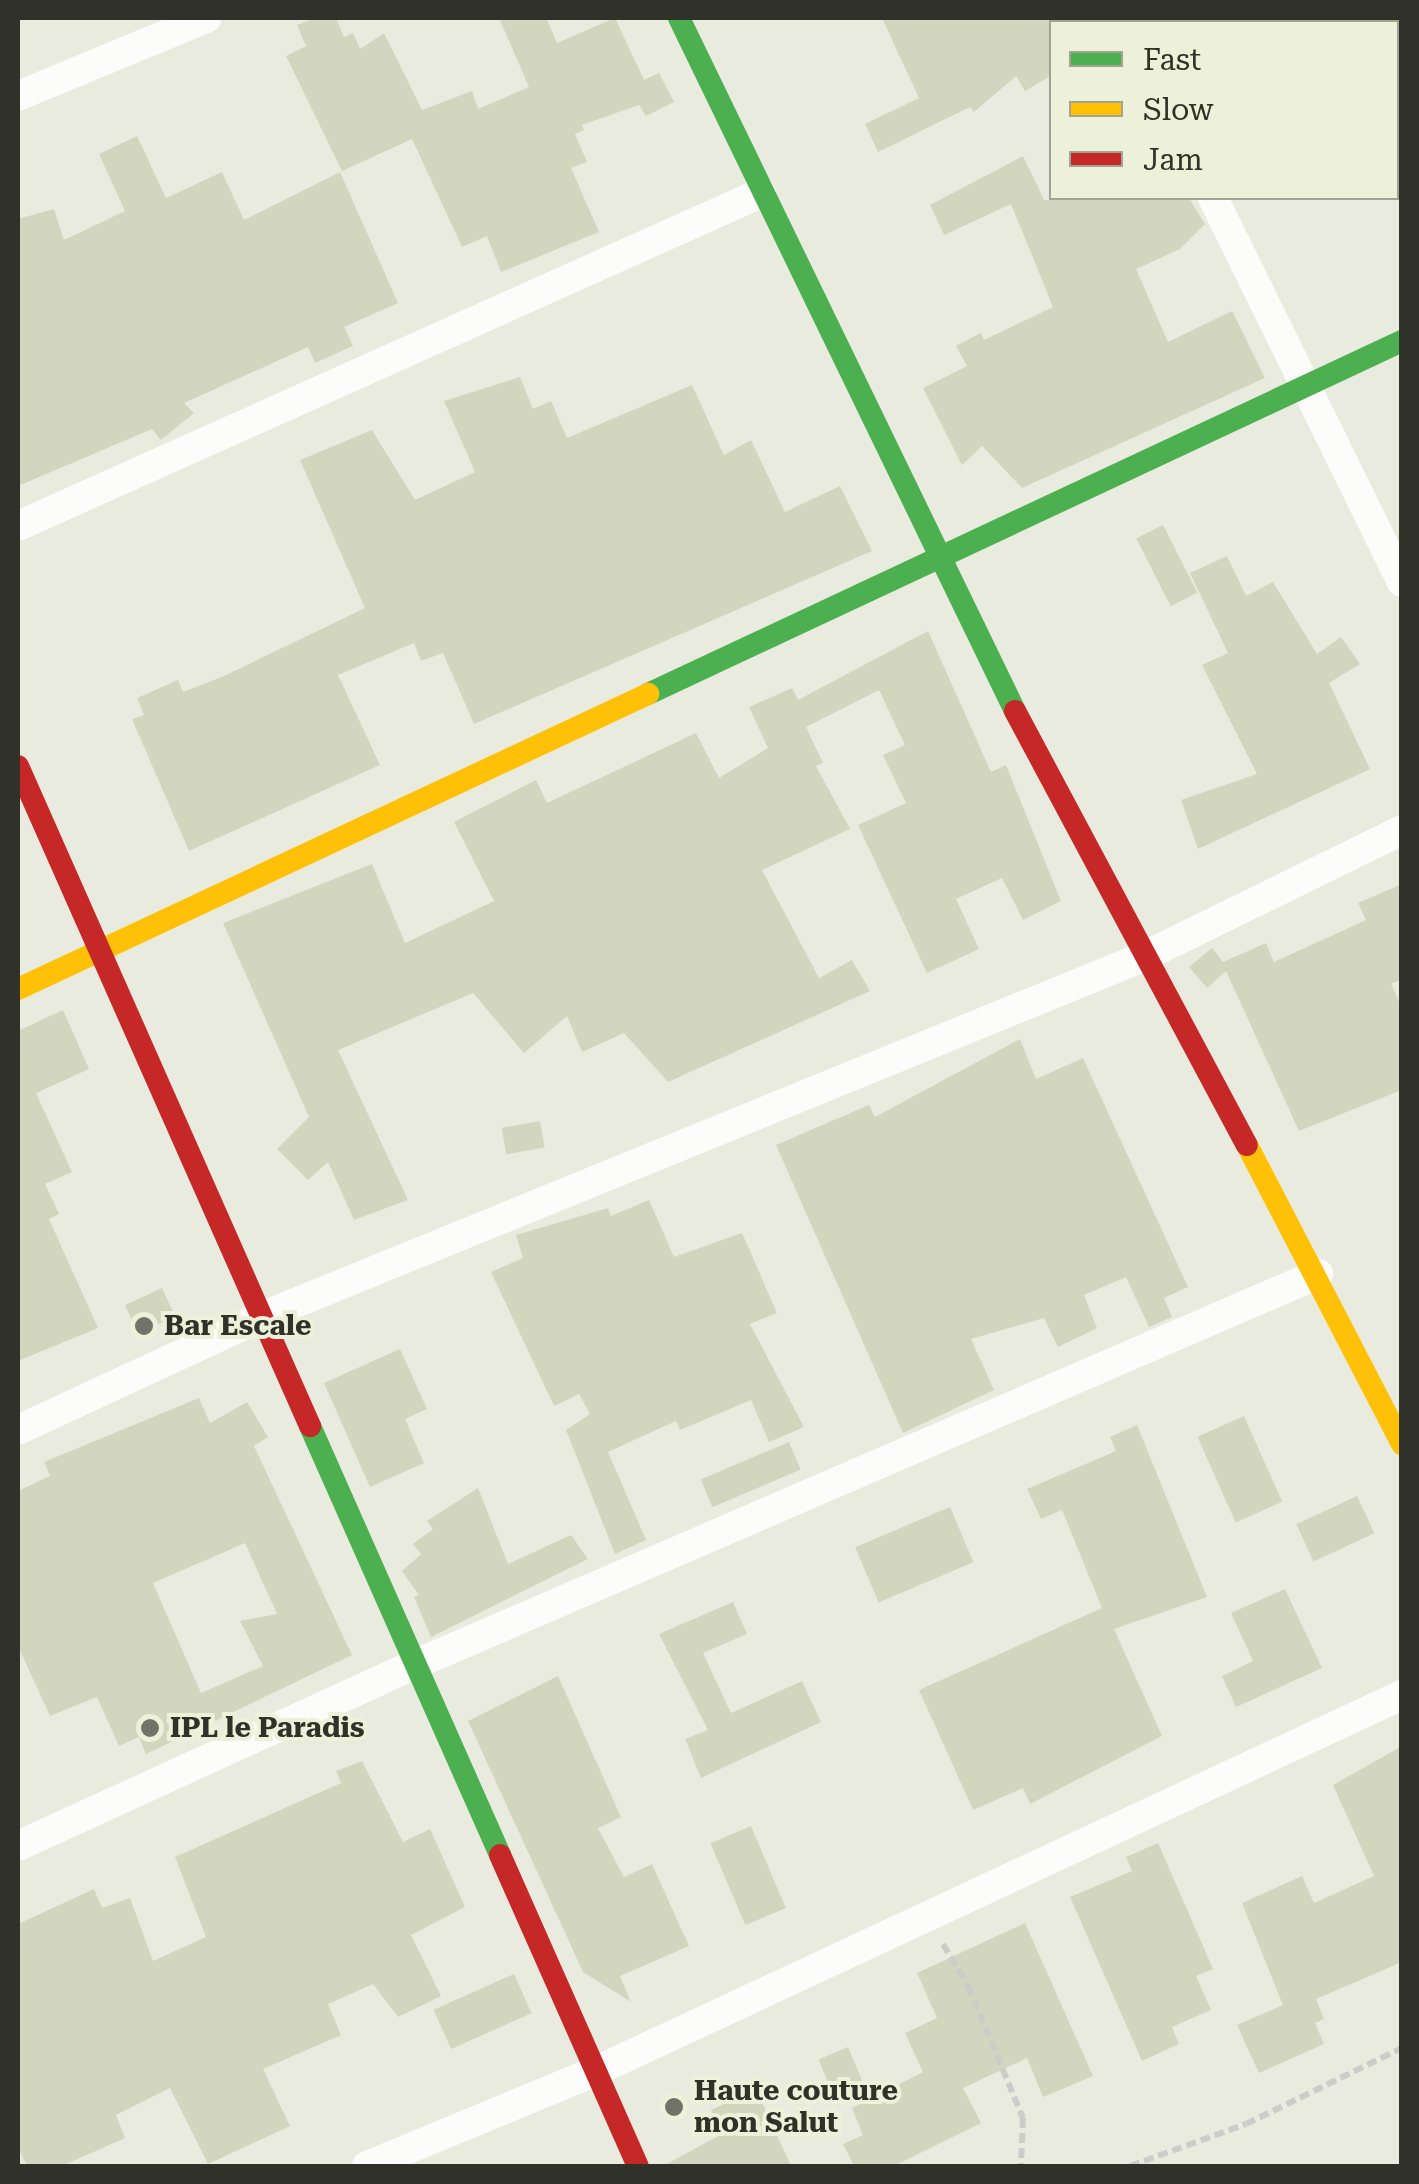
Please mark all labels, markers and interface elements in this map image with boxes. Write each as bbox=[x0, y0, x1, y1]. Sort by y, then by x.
legend bbox=[1049, 20, 1399, 200]
text: Fast bbox=[1143, 42, 1201, 77]
text: Slow bbox=[1143, 92, 1214, 127]
text: Jam bbox=[1143, 142, 1203, 177]
place label: Bar Escale bbox=[164, 1309, 311, 1343]
marker: Bar Escale bbox=[133, 1315, 155, 1337]
place label: IPL le Paradis bbox=[170, 1711, 364, 1745]
marker: IPL le Paradis bbox=[139, 1717, 161, 1739]
place label: Haute couture mon Salut bbox=[694, 2074, 898, 2140]
marker: Haute couture mon Salut bbox=[663, 2096, 685, 2118]

